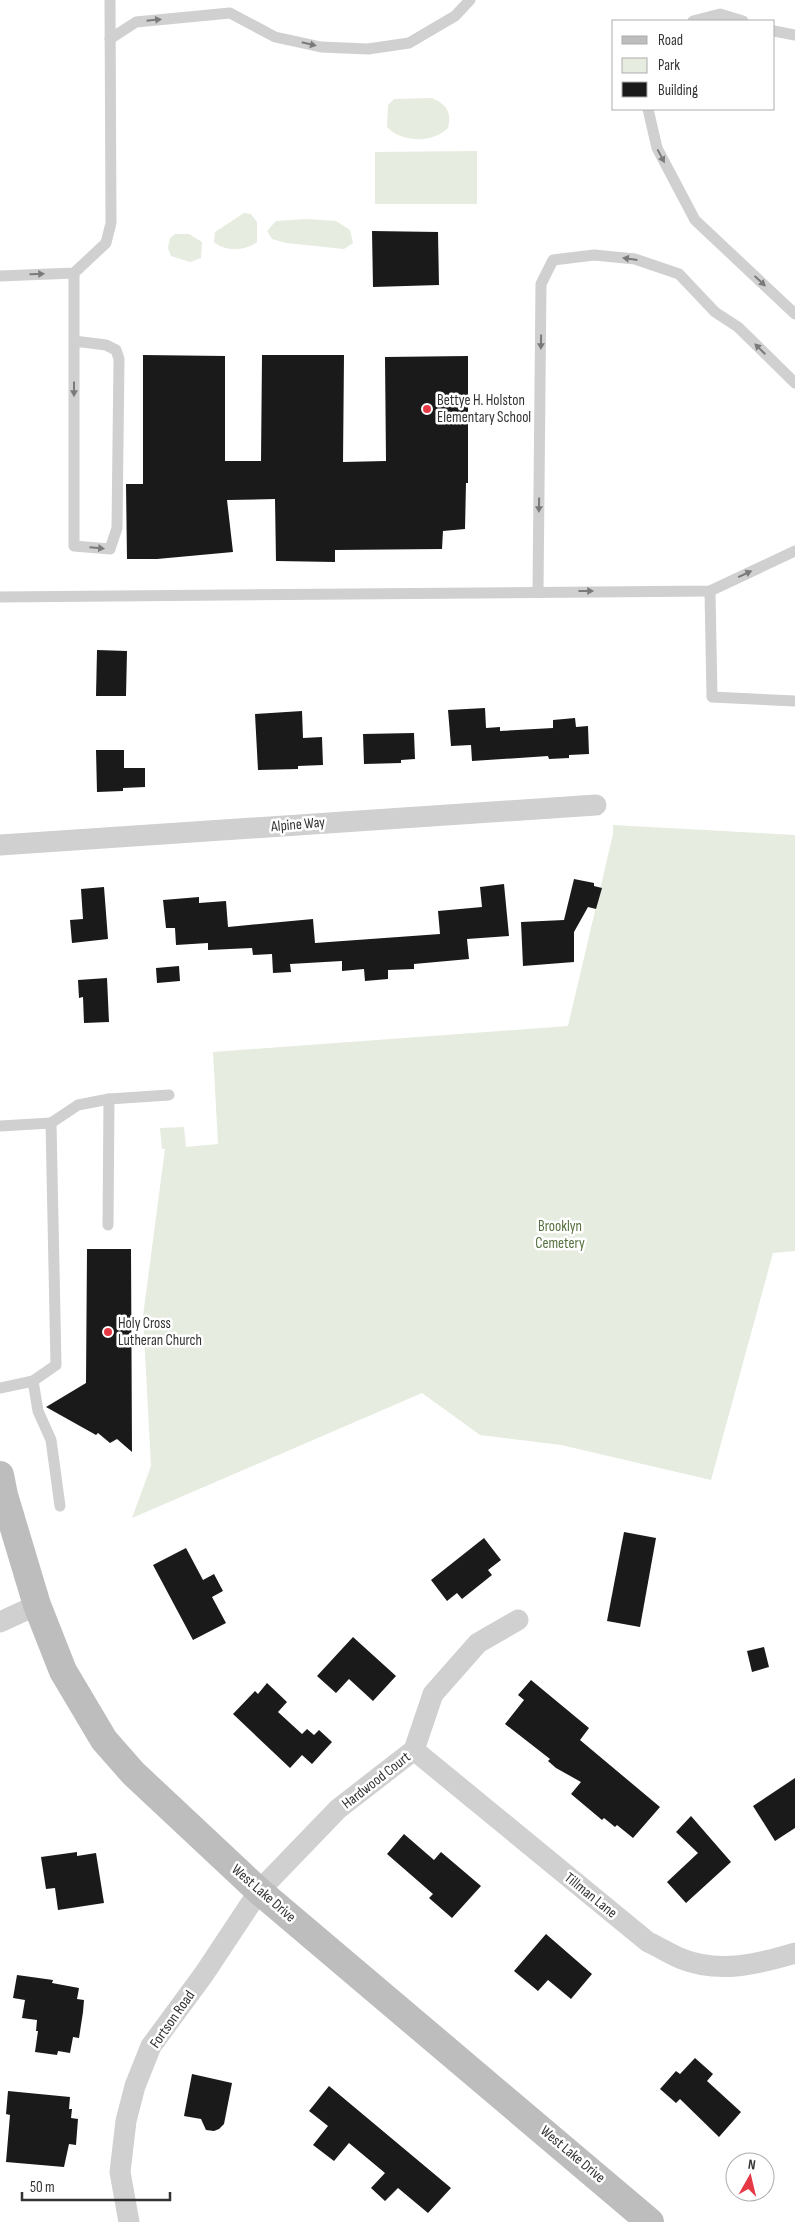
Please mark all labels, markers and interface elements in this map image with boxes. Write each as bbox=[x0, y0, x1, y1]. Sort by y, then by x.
one-way arrow bbox=[146, 16, 162, 24]
legend bbox=[612, 20, 775, 110]
text: Road bbox=[658, 31, 683, 50]
one-way arrow bbox=[302, 40, 317, 48]
text: Park bbox=[658, 56, 680, 75]
text: Building bbox=[658, 81, 698, 100]
one-way arrow bbox=[657, 148, 665, 163]
one-way arrow bbox=[622, 255, 638, 263]
one-way arrow bbox=[29, 270, 45, 278]
one-way arrow bbox=[754, 275, 766, 287]
one-way arrow bbox=[537, 335, 545, 351]
one-way arrow bbox=[755, 343, 767, 355]
one-way arrow bbox=[70, 382, 78, 398]
place label: Bettye H. Holston Elementary School bbox=[437, 391, 531, 427]
marker: Bettye H. Holston Elementary School bbox=[421, 403, 433, 415]
one-way arrow bbox=[535, 497, 543, 513]
one-way arrow bbox=[90, 544, 106, 552]
one-way arrow bbox=[738, 570, 752, 578]
one-way arrow bbox=[579, 587, 595, 595]
street label: Alpine Way bbox=[269, 813, 326, 836]
park label: Brooklyn Cemetery bbox=[535, 1217, 585, 1253]
place label: Holy Cross Lutheran Church bbox=[118, 1314, 202, 1350]
marker: Holy Cross Lutheran Church bbox=[102, 1326, 114, 1338]
street label: Hardwood Court bbox=[338, 1747, 415, 1813]
street label: West Lake Drive bbox=[228, 1860, 300, 1927]
street label: Tillman Lane bbox=[560, 1868, 621, 1922]
street label: Fortson Road bbox=[146, 1987, 199, 2052]
street label: West Lake Drive bbox=[536, 2122, 609, 2187]
north arrow bbox=[725, 2152, 775, 2202]
text: N bbox=[747, 2156, 757, 2174]
scale bar bbox=[22, 2170, 170, 2202]
text: 50 m bbox=[30, 2178, 55, 2197]

